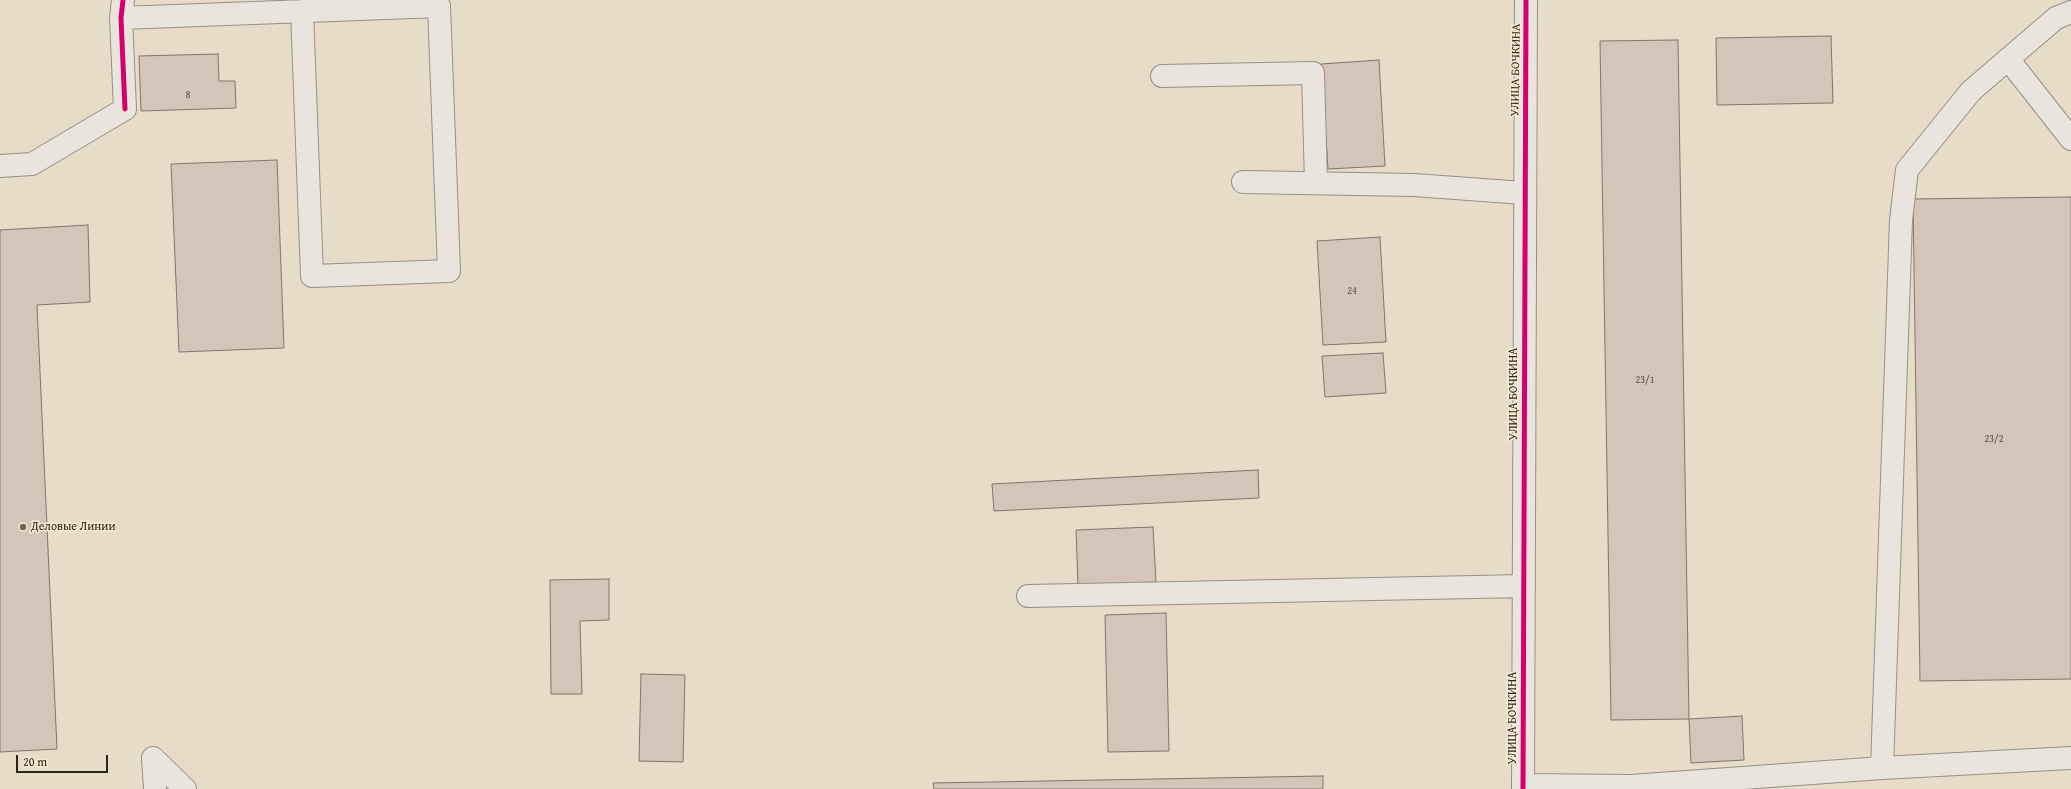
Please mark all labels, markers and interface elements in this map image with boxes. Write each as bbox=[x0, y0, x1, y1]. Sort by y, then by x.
street label: УЛИЦА БОЧКИНА bbox=[1508, 23, 1524, 117]
house number: 8 bbox=[186, 89, 190, 101]
house number: 24 bbox=[1347, 285, 1357, 297]
street label: УЛИЦА БОЧКИНА bbox=[1507, 348, 1521, 440]
house number: 23/1 bbox=[1635, 374, 1655, 386]
house number: 23/2 bbox=[1984, 433, 2004, 445]
place label: Деловые Линии bbox=[31, 520, 116, 534]
marker: Деловые Линии bbox=[18, 522, 28, 532]
street label: УЛИЦА БОЧКИНА bbox=[1506, 672, 1520, 764]
scale bar bbox=[18, 747, 110, 773]
text: 20 m bbox=[23, 753, 47, 770]

